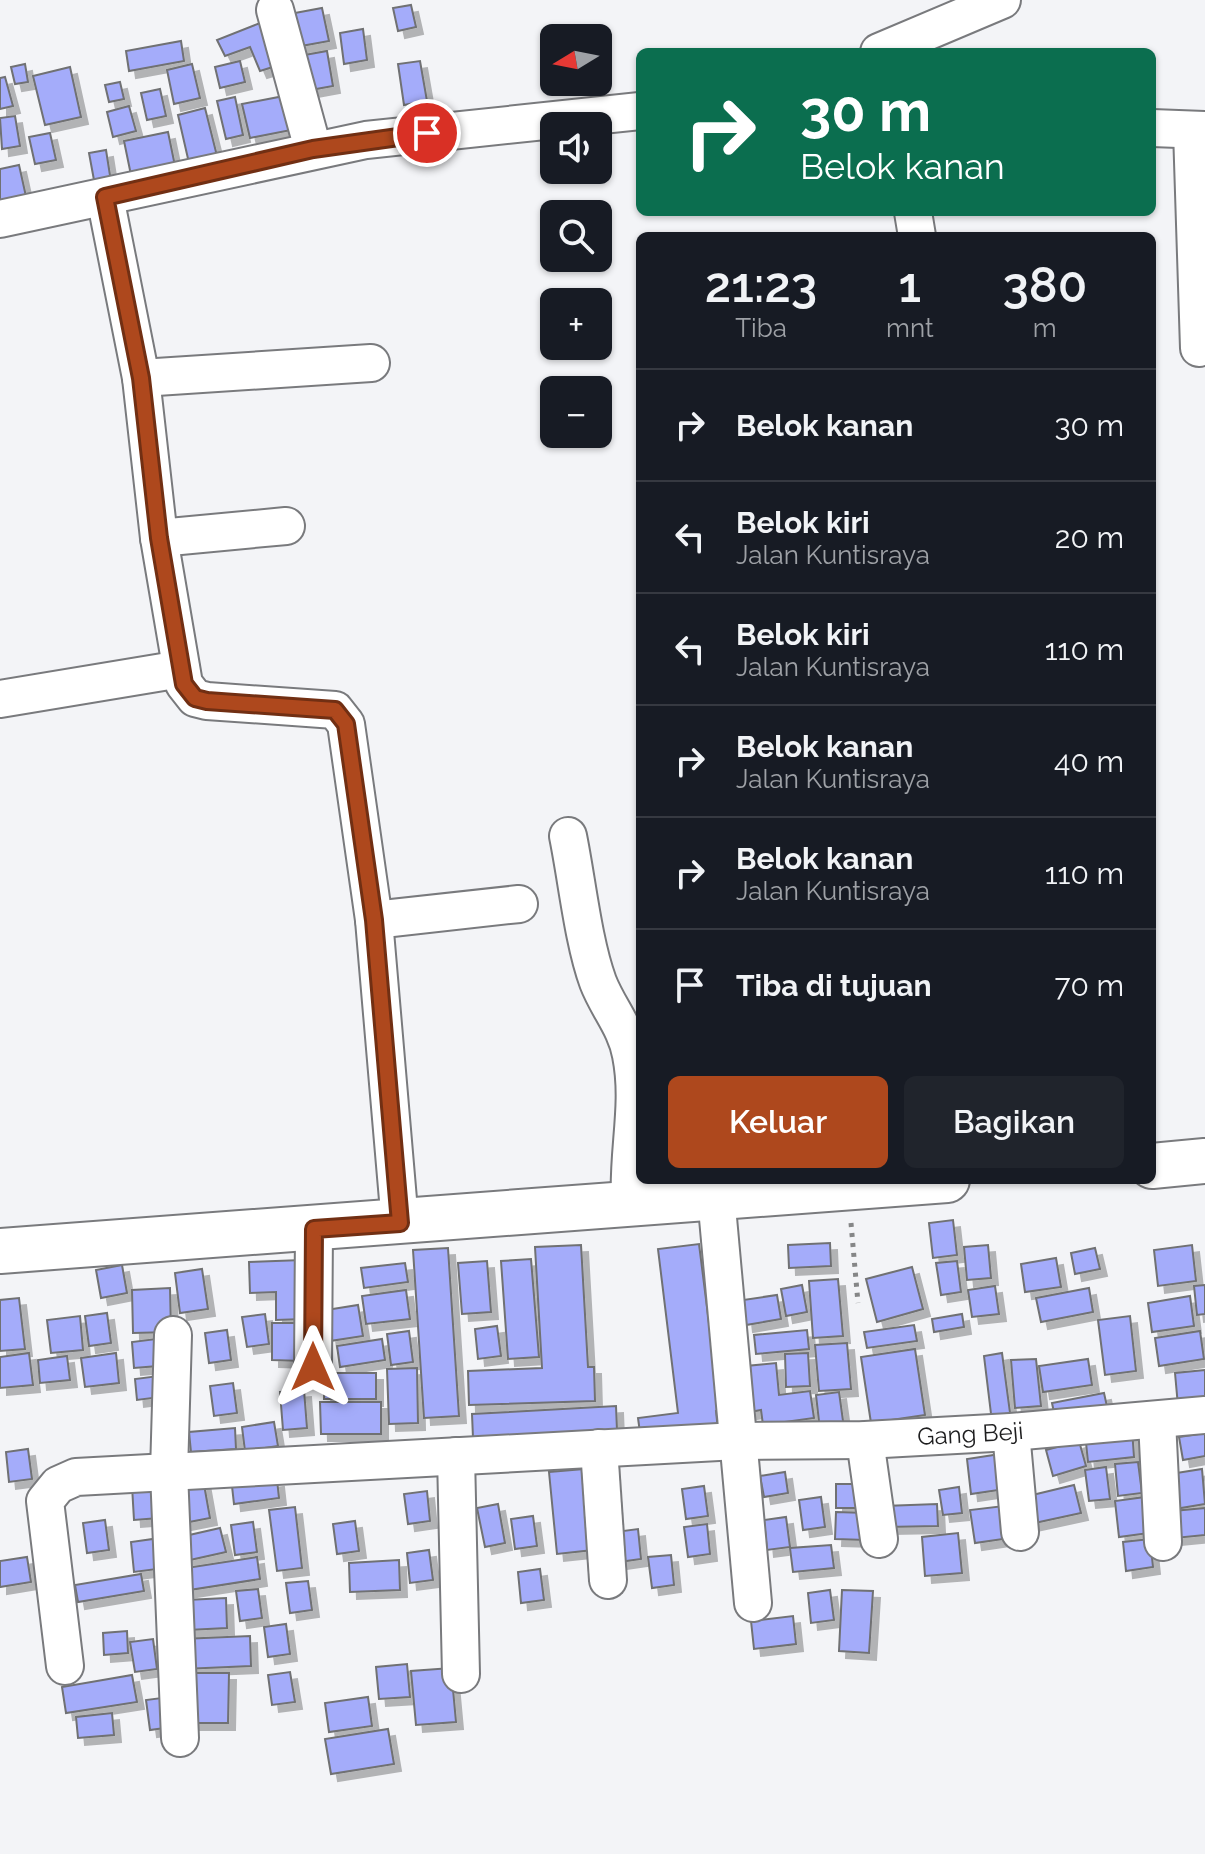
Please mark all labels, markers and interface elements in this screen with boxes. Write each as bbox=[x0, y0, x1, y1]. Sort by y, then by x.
north arrow bbox=[540, 24, 612, 96]
map controls bbox=[540, 24, 612, 448]
text: 30 m bbox=[800, 78, 931, 144]
icon: right bbox=[668, 80, 772, 184]
pin bbox=[393, 99, 461, 167]
icon: arrive bbox=[405, 111, 449, 155]
button: sound bbox=[540, 112, 612, 184]
text: Belok kanan bbox=[800, 145, 1005, 187]
button: search bbox=[540, 200, 612, 272]
text: 21:23 bbox=[705, 257, 817, 313]
text: 1 bbox=[899, 257, 921, 313]
text: 380 bbox=[1002, 257, 1087, 313]
button: + bbox=[540, 288, 612, 360]
text: Tiba bbox=[735, 313, 787, 343]
text: mnt bbox=[886, 313, 934, 343]
text: m bbox=[1033, 313, 1057, 343]
button: − bbox=[540, 376, 612, 448]
icon: right bbox=[668, 403, 712, 447]
text: Belok kanan bbox=[736, 408, 913, 443]
text: 30 m bbox=[1054, 408, 1124, 443]
text: Belok kiri bbox=[736, 505, 870, 540]
icon: left bbox=[668, 515, 712, 559]
text: 20 m bbox=[1055, 520, 1124, 555]
text: Jalan Kuntisraya bbox=[736, 540, 930, 570]
text: Belok kiri bbox=[736, 617, 870, 652]
icon: left bbox=[668, 627, 712, 671]
text: 110 m bbox=[1045, 632, 1124, 667]
text: Jalan Kuntisraya bbox=[736, 652, 930, 682]
text: Belok kanan bbox=[736, 729, 913, 764]
icon: right bbox=[668, 739, 712, 783]
text: 40 m bbox=[1054, 744, 1124, 779]
text: Jalan Kuntisraya bbox=[736, 764, 930, 794]
text: Belok kanan bbox=[736, 841, 913, 876]
icon: right bbox=[668, 851, 712, 895]
text: 110 m bbox=[1045, 856, 1124, 891]
text: Jalan Kuntisraya bbox=[736, 876, 930, 906]
icon: arrive bbox=[668, 963, 712, 1007]
text: Tiba di tujuan bbox=[736, 968, 932, 1003]
text: 70 m bbox=[1054, 968, 1124, 1003]
button: Keluar bbox=[668, 1076, 888, 1168]
button: Bagikan bbox=[904, 1076, 1124, 1168]
position arrow bbox=[271, 1325, 355, 1409]
street label: Gang Beji bbox=[917, 1416, 1024, 1451]

